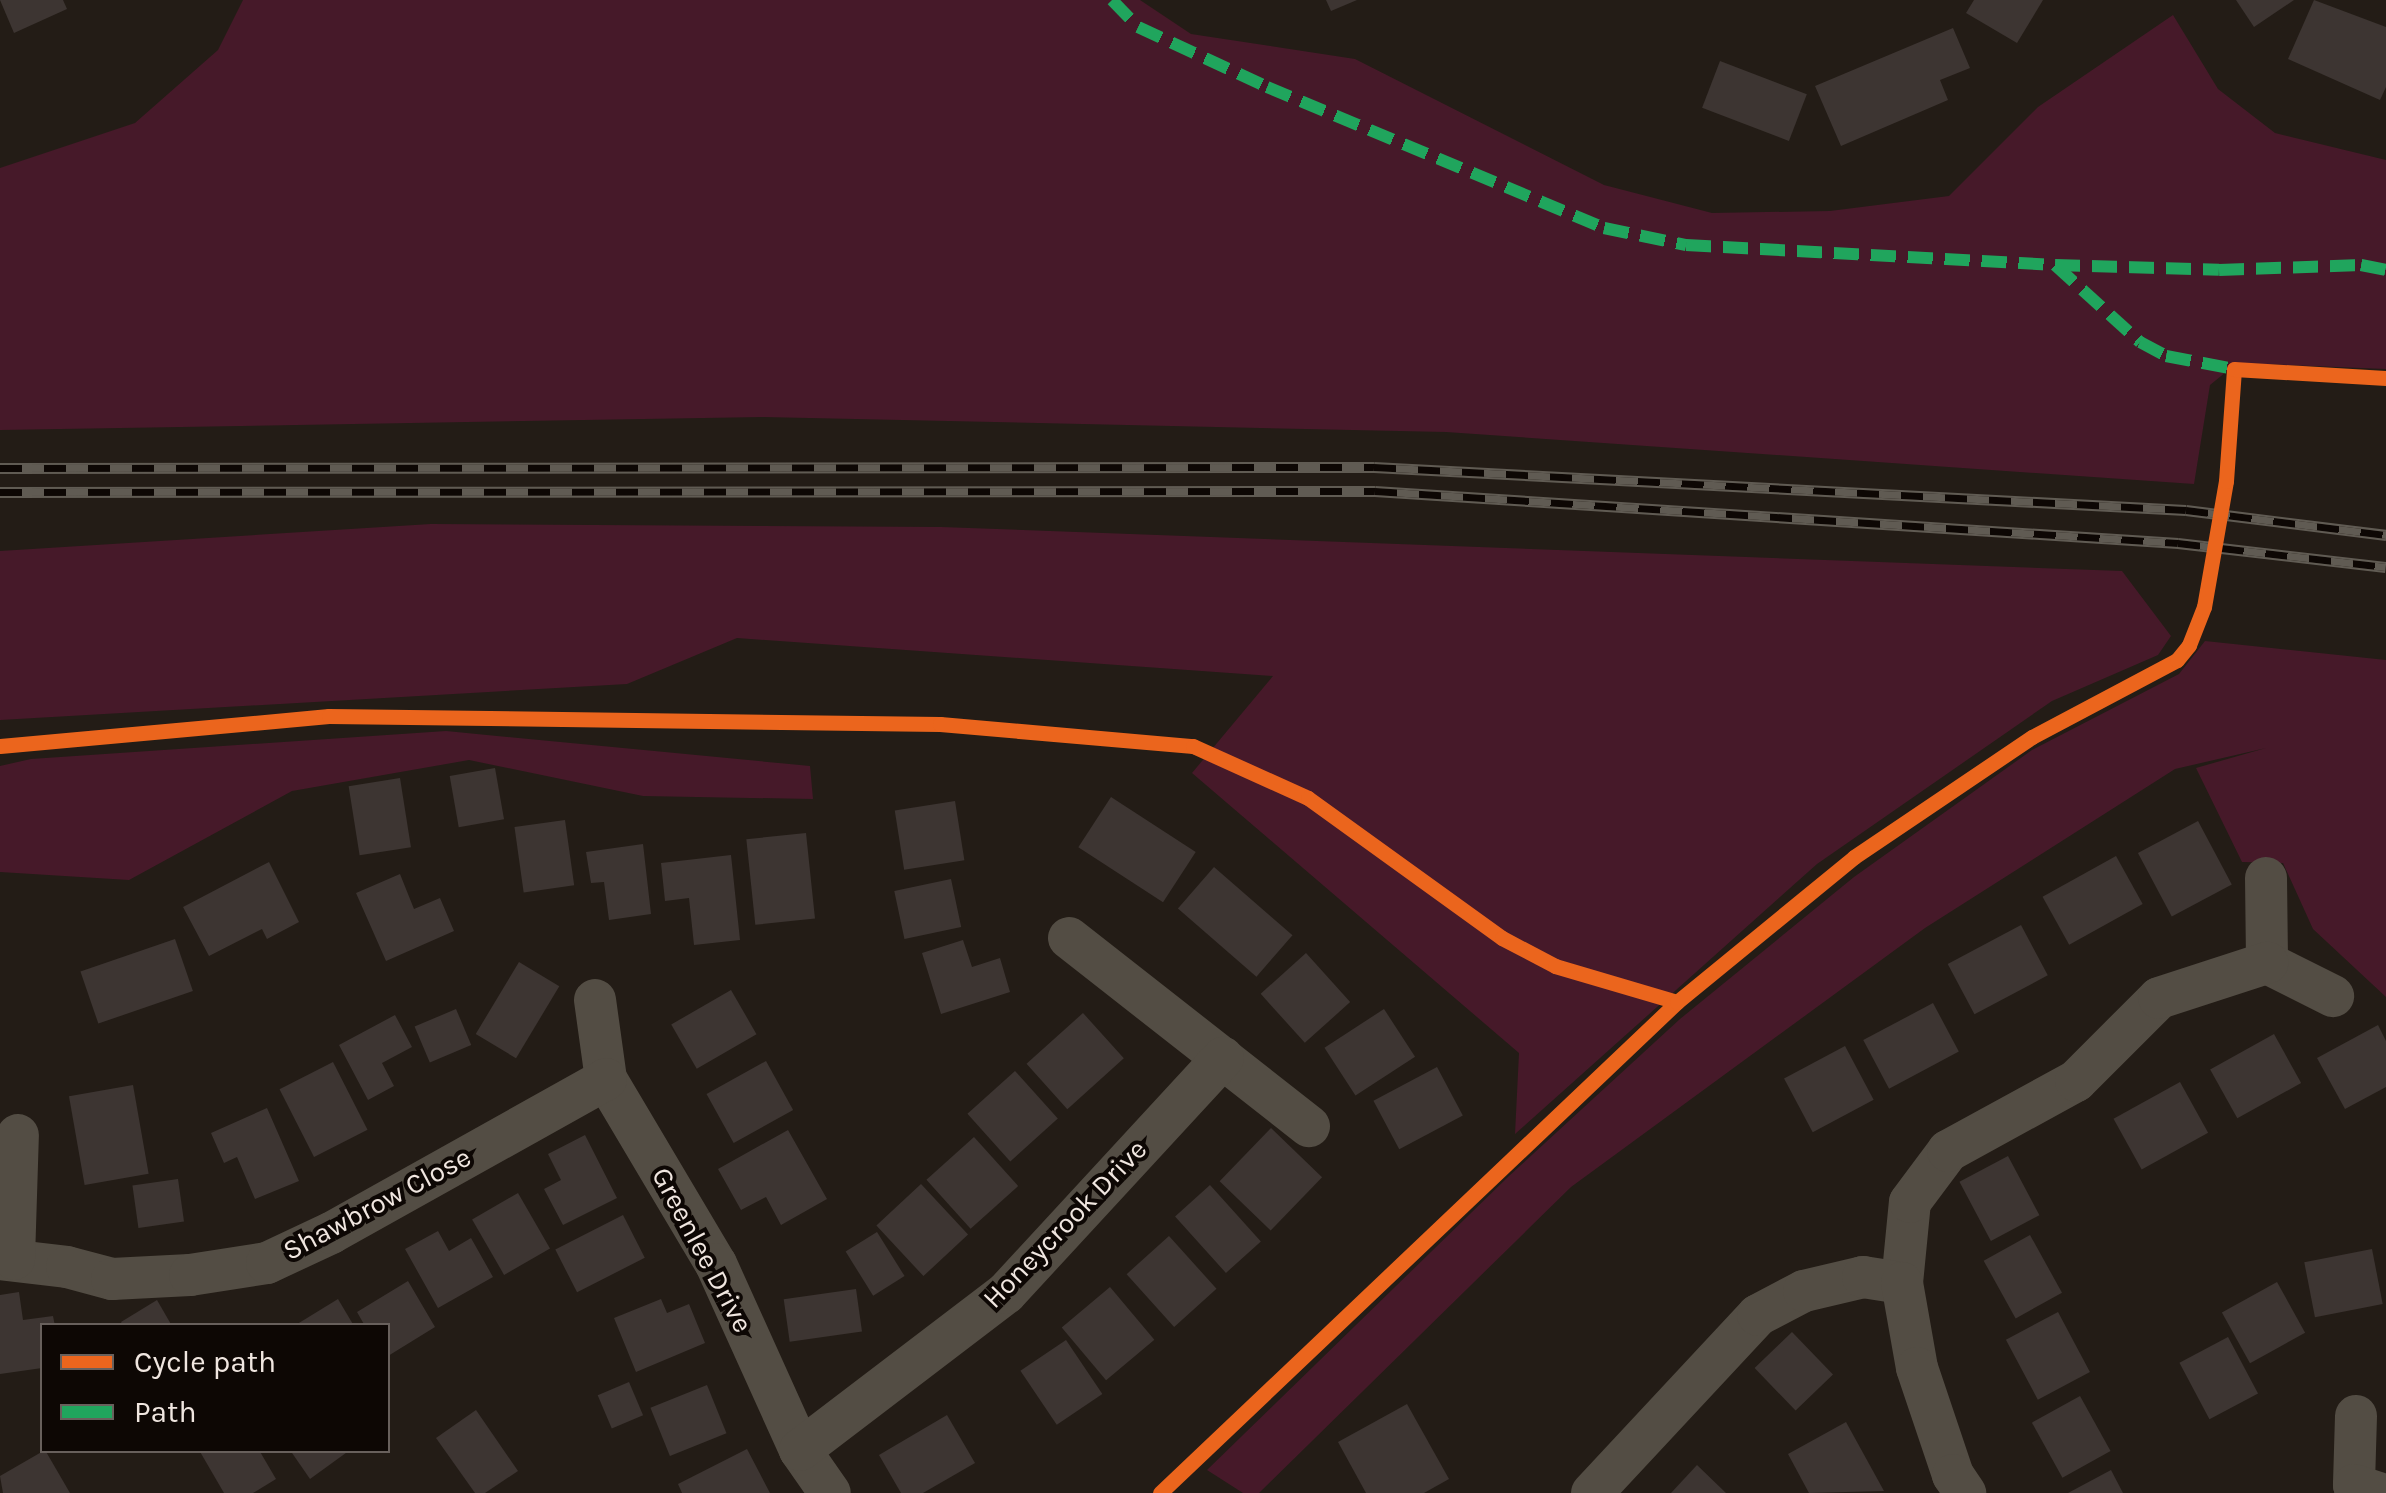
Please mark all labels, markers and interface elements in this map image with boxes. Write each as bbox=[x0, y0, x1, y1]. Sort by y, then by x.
street label: Honeycrook Drive bbox=[976, 1133, 1154, 1315]
street label: Shawbrow Close bbox=[277, 1140, 477, 1268]
street label: Greenlee Drive bbox=[644, 1162, 760, 1338]
legend bbox=[40, 1323, 390, 1453]
text: Cycle path bbox=[134, 1344, 276, 1380]
text: Path bbox=[134, 1394, 197, 1430]

